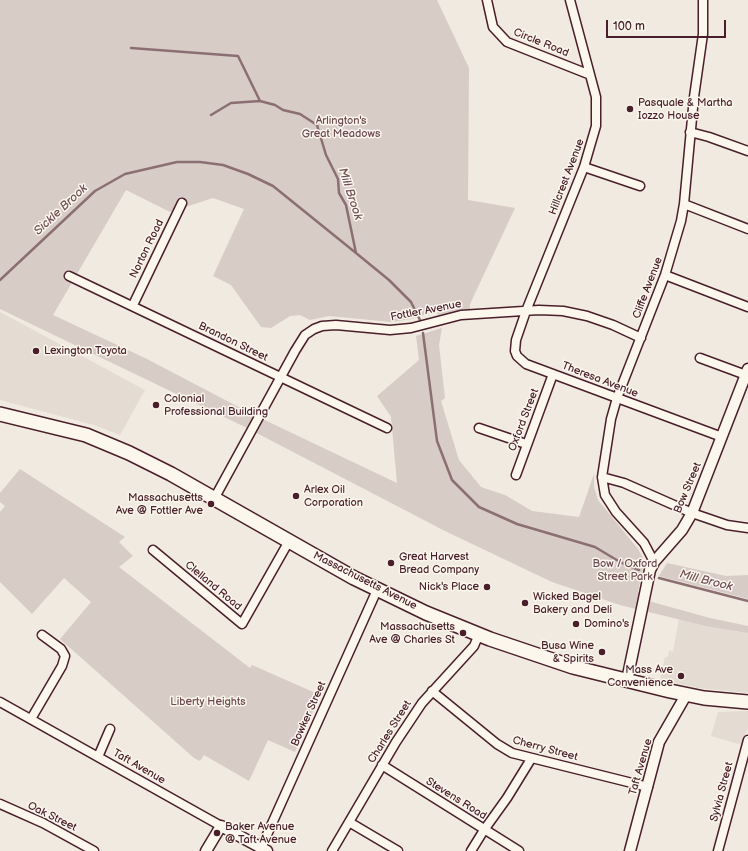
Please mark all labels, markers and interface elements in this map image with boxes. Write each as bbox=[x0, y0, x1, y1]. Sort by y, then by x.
scale bar bbox=[608, 12, 728, 38]
text: 100 m bbox=[613, 19, 645, 34]
street label: Circle Road bbox=[511, 26, 571, 60]
place label: Pasquale & Martha Iozzo House bbox=[638, 96, 733, 122]
marker: Pasquale & Martha Iozzo House bbox=[625, 104, 635, 114]
park label: Arlington's Great Meadows bbox=[302, 114, 380, 140]
street label: Hillcrest Avenue bbox=[546, 137, 588, 217]
water label: Mill Brook bbox=[335, 166, 365, 222]
water label: Sickle Brook bbox=[31, 182, 91, 238]
street label: Norton Road bbox=[127, 217, 167, 281]
street label: Cliffe Avenue bbox=[630, 255, 666, 321]
street label: Fottler Avenue bbox=[389, 298, 463, 324]
street label: Brandon Street bbox=[196, 319, 270, 365]
place label: Lexington Toyota bbox=[44, 344, 127, 358]
marker: Lexington Toyota bbox=[31, 346, 41, 356]
street label: Theresa Avenue bbox=[560, 359, 640, 401]
street label: Oxford Street bbox=[506, 387, 542, 453]
place label: Colonial Professional Building bbox=[164, 392, 268, 418]
marker: Colonial Professional Building bbox=[151, 400, 161, 410]
street label: Bow Street bbox=[671, 460, 705, 516]
place label: Arlex Oil Corporation bbox=[304, 483, 363, 509]
place label: Massachusetts Ave @ Fottler Ave bbox=[116, 491, 203, 517]
marker: Arlex Oil Corporation bbox=[291, 491, 301, 501]
marker: Massachusetts Ave @ Fottler Ave bbox=[206, 499, 216, 509]
street label: Massachusetts Avenue bbox=[311, 549, 419, 613]
place label: Great Harvest Bread Company bbox=[399, 550, 479, 576]
park label: Bow / Oxford Street Park bbox=[593, 557, 657, 583]
street label: Clelland Road bbox=[182, 558, 244, 614]
marker: Great Harvest Bread Company bbox=[386, 558, 396, 568]
water label: Mill Brook bbox=[678, 567, 734, 595]
place label: Nick's Place bbox=[419, 580, 479, 594]
marker: Nick's Place bbox=[482, 582, 492, 592]
place label: Wicked Bagel Bakery and Deli bbox=[533, 590, 612, 616]
marker: Wicked Bagel Bakery and Deli bbox=[520, 598, 530, 608]
place label: Domino's bbox=[584, 617, 629, 631]
marker: Domino's bbox=[571, 619, 581, 629]
place label: Massachusetts Ave @ Charles St bbox=[369, 620, 455, 646]
marker: Massachusetts Ave @ Charles St bbox=[458, 628, 468, 638]
place label: Busa Wine & Spirits bbox=[541, 639, 594, 665]
marker: Busa Wine & Spirits bbox=[597, 647, 607, 657]
place label: Mass Ave Convenience bbox=[607, 663, 673, 689]
marker: Mass Ave Convenience bbox=[676, 671, 686, 681]
street label: Bowker Street bbox=[289, 679, 329, 749]
park label: Liberty Heights bbox=[170, 695, 246, 709]
street label: Charles Street bbox=[365, 698, 415, 766]
street label: Cherry Street bbox=[511, 734, 579, 764]
street label: Taft Avenue bbox=[627, 737, 655, 797]
street label: Taft Avenue bbox=[110, 747, 168, 787]
street label: Sylvia Street bbox=[708, 761, 736, 823]
street label: Stevens Road bbox=[423, 775, 489, 823]
street label: Oak Street bbox=[25, 799, 79, 835]
place label: Baker Avenue @ Taft Avenue bbox=[225, 820, 296, 846]
marker: Baker Avenue @ Taft Avenue bbox=[212, 828, 222, 838]

